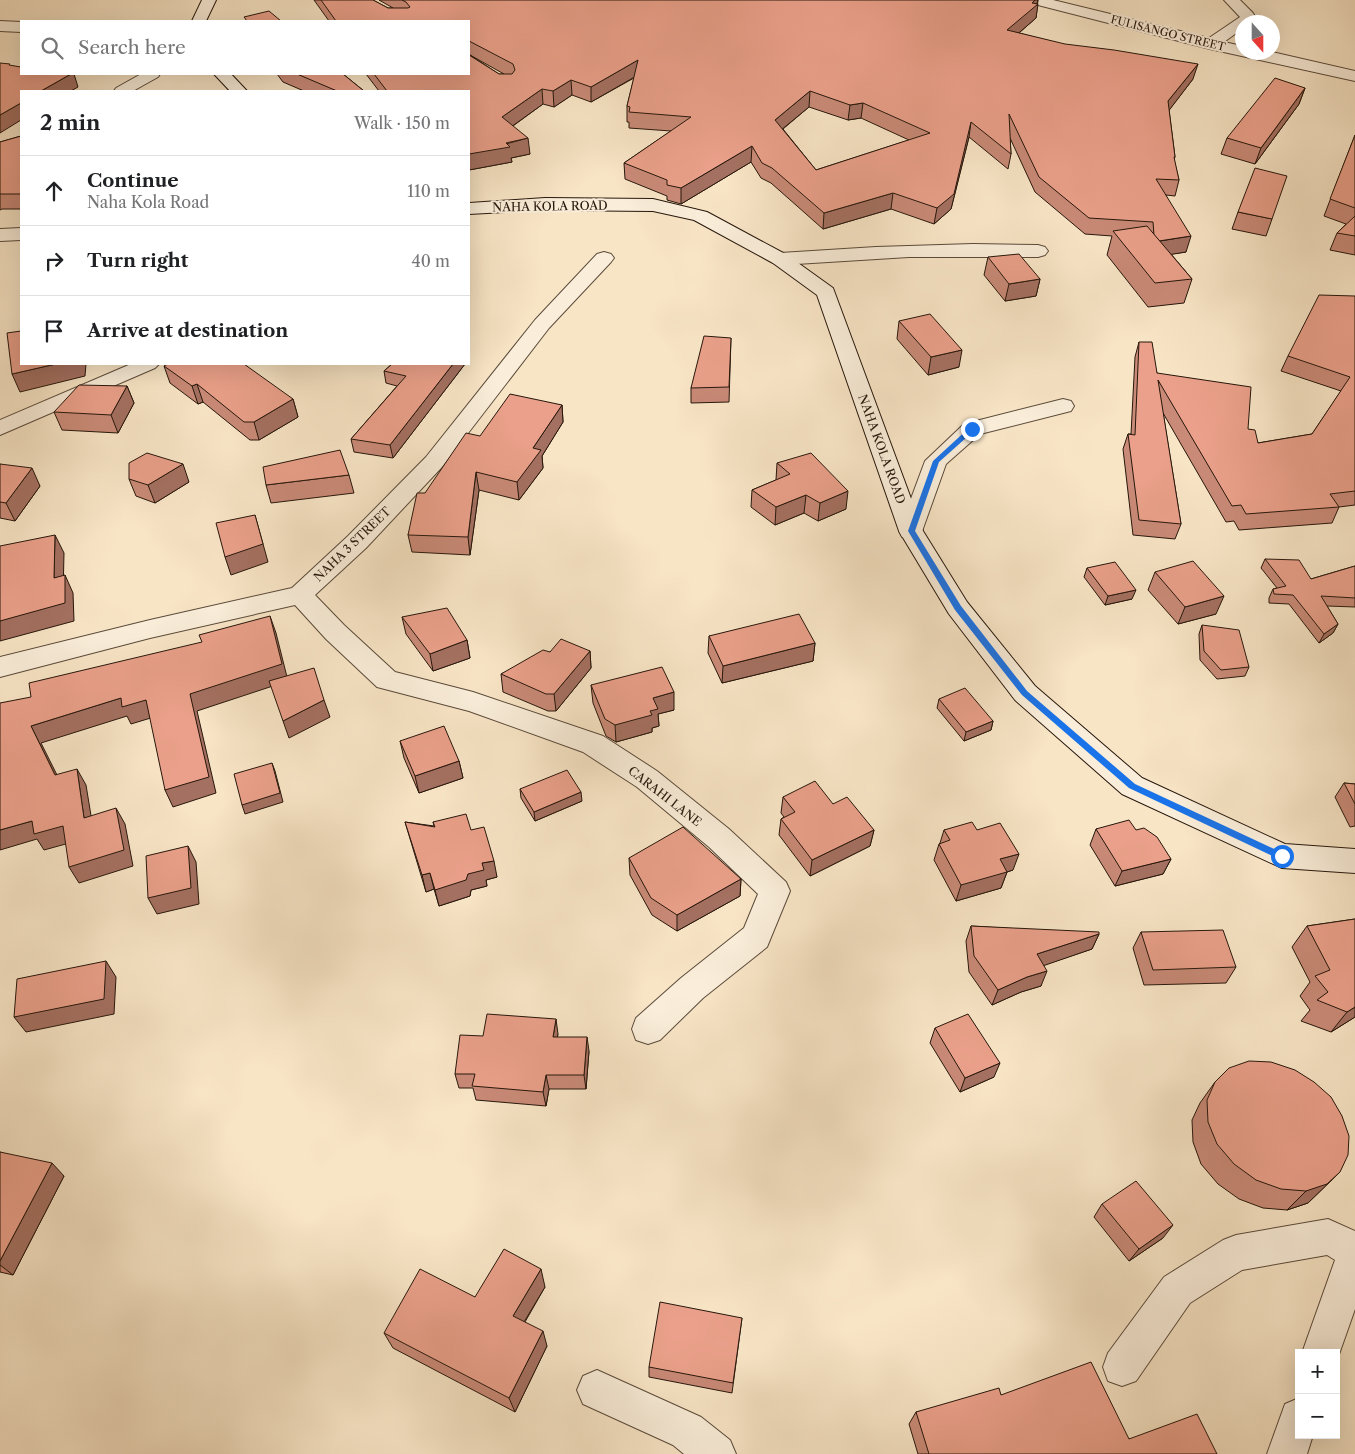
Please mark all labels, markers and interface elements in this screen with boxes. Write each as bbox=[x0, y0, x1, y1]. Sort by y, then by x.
street label: FULISANGO STREET bbox=[1109, 12, 1228, 54]
north arrow bbox=[1235, 15, 1280, 60]
search box bbox=[20, 20, 470, 75]
icon: search bbox=[38, 34, 66, 62]
text: Search here bbox=[78, 36, 186, 59]
text: 2 min bbox=[40, 110, 100, 135]
text: Walk · 150 m bbox=[354, 113, 450, 133]
text: Continue bbox=[87, 169, 179, 192]
icon: ahead bbox=[40, 177, 68, 205]
text: 110 m bbox=[407, 181, 450, 201]
text: Naha Kola Road bbox=[87, 192, 209, 212]
street label: NAHA KOLA ROAD bbox=[492, 197, 608, 215]
icon: right bbox=[40, 247, 68, 275]
text: Turn right bbox=[87, 249, 188, 272]
text: 40 m bbox=[411, 251, 450, 271]
icon: arrive bbox=[40, 317, 68, 345]
text: Arrive at destination bbox=[87, 319, 288, 342]
street label: NAHA KOLA ROAD bbox=[855, 392, 909, 506]
route end bbox=[961, 418, 984, 441]
street label: NAHA 3 STREET bbox=[310, 504, 394, 584]
street label: CARAHI LANE bbox=[625, 763, 705, 829]
route start bbox=[1271, 845, 1294, 868]
map controls bbox=[1295, 1349, 1340, 1439]
button: + bbox=[1295, 1349, 1340, 1394]
button: − bbox=[1295, 1394, 1340, 1439]

